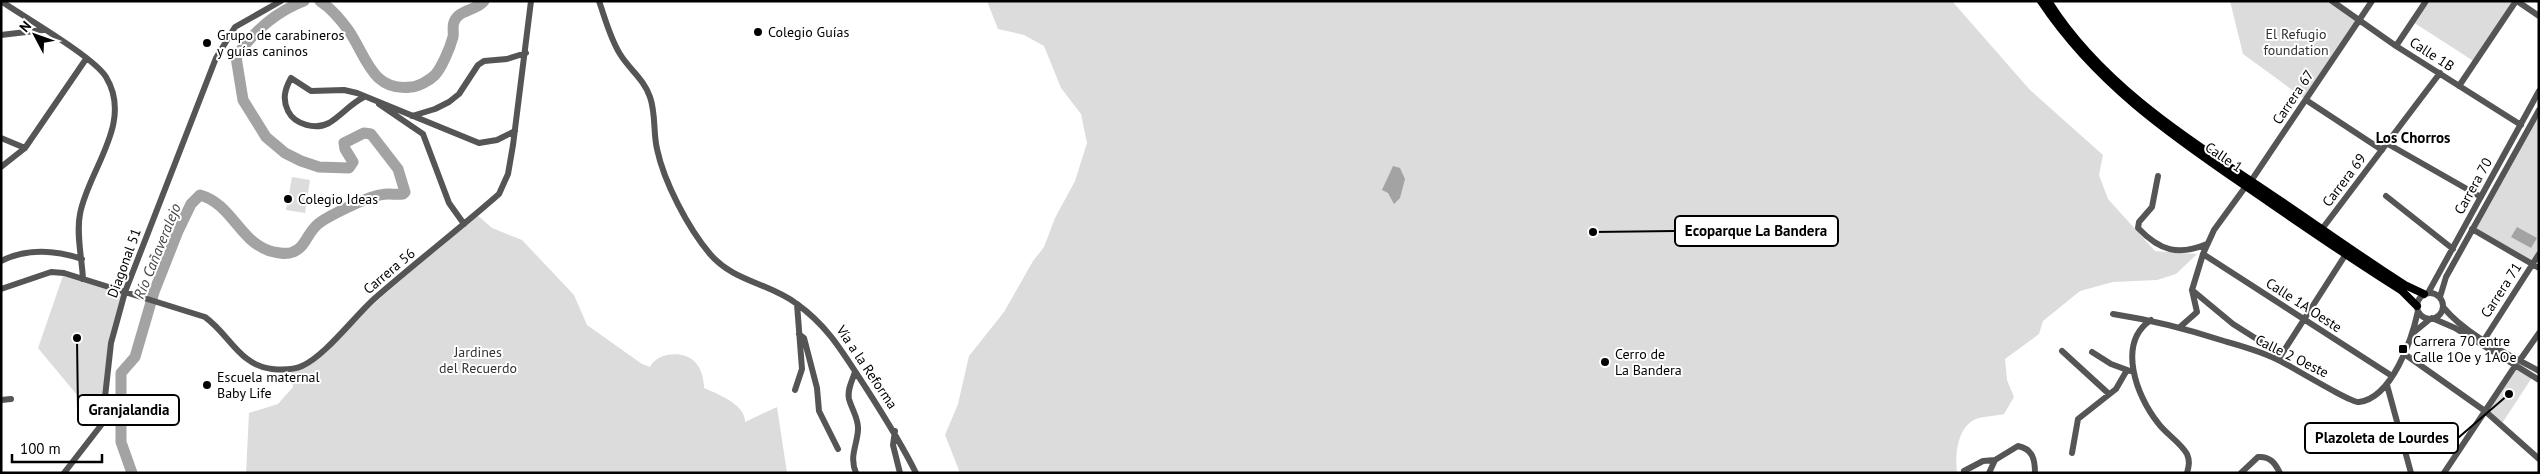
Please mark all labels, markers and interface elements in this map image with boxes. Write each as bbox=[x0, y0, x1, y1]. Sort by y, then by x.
north arrow bbox=[10, 10, 60, 60]
text: N bbox=[15, 17, 35, 36]
place label: Colegio Guías bbox=[768, 23, 849, 41]
park label: El Refugio foundation bbox=[2263, 25, 2329, 59]
place label: Grupo de carabineros y guías caninos bbox=[217, 26, 344, 60]
marker: Colegio Guías bbox=[752, 26, 764, 38]
street label: Calle 1B bbox=[2406, 33, 2458, 75]
marker: Grupo de carabineros y guías caninos bbox=[201, 37, 213, 49]
street label: Carrera 67 bbox=[2268, 66, 2318, 128]
district label: Los Chorros bbox=[2376, 128, 2450, 147]
street label: Calle 1 bbox=[2202, 138, 2246, 176]
street label: Carrera 69 bbox=[2318, 150, 2370, 210]
street label: Carrera 70 bbox=[2450, 154, 2496, 217]
place label: Colegio Ideas bbox=[298, 190, 378, 208]
marker: Colegio Ideas bbox=[282, 193, 294, 205]
water label: Río Cañaveralejo bbox=[129, 200, 185, 302]
callout: Ecoparque La Bandera bbox=[1675, 216, 1838, 246]
text: Ecoparque La Bandera bbox=[1685, 221, 1827, 240]
street label: Diagonal 51 bbox=[103, 226, 145, 300]
street label: Carrera 56 bbox=[359, 244, 419, 298]
street label: Carrera 71 bbox=[2477, 259, 2525, 321]
street label: Calle 1A Oeste bbox=[2263, 274, 2345, 336]
street label: Vía a la Reforma bbox=[832, 321, 902, 412]
street label: Calle 2 Oeste bbox=[2252, 331, 2332, 381]
place label: Carrera 70 entre Calle 1Oe y 1AOe bbox=[2413, 332, 2517, 366]
park label: Jardines del Recuerdo bbox=[439, 343, 517, 377]
marker: Carrera 70 entre Calle 1Oe y 1AOe bbox=[2397, 343, 2409, 355]
place label: Cerro de La Bandera bbox=[1615, 345, 1682, 379]
marker: Cerro de La Bandera bbox=[1599, 356, 1611, 368]
place label: Escuela maternal Baby Life bbox=[217, 368, 320, 402]
marker: Escuela maternal Baby Life bbox=[201, 379, 213, 391]
callout: Granjalandia bbox=[78, 395, 179, 425]
text: Granjalandia bbox=[88, 400, 170, 419]
callout: Plazoleta de Lourdes bbox=[2305, 423, 2458, 453]
text: Plazoleta de Lourdes bbox=[2315, 428, 2449, 447]
scale bar bbox=[12, 432, 102, 464]
text: 100 m bbox=[20, 439, 61, 458]

